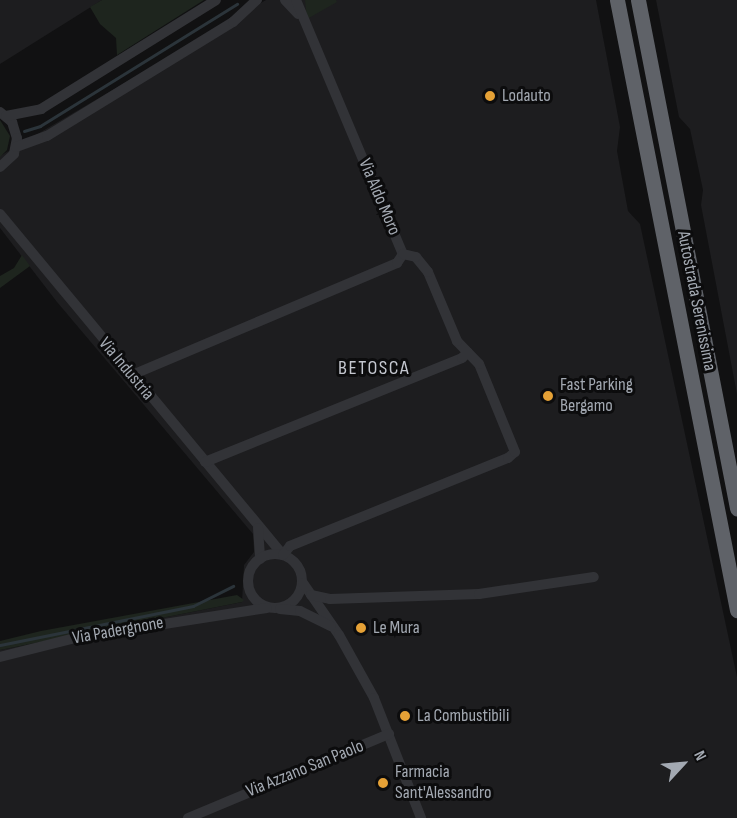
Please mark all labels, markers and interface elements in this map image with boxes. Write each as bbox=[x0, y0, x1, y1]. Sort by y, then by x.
place label: Lodauto bbox=[502, 85, 551, 107]
marker: Lodauto bbox=[483, 89, 497, 103]
street label: Via Aldo Moro bbox=[353, 156, 405, 238]
street label: Autostrada Serenissima bbox=[672, 229, 720, 373]
street label: Via Industria bbox=[94, 333, 158, 405]
district label: BETOSCA bbox=[338, 356, 410, 380]
place label: Fast Parking Bergamo bbox=[560, 375, 633, 418]
marker: Fast Parking Bergamo bbox=[541, 389, 555, 403]
street label: Via Padergnone bbox=[71, 612, 165, 650]
place label: Le Mura bbox=[373, 617, 420, 639]
marker: Le Mura bbox=[354, 621, 368, 635]
place label: La Combustibili bbox=[417, 705, 509, 727]
marker: La Combustibili bbox=[398, 709, 412, 723]
north arrow bbox=[653, 734, 713, 794]
street label: Via Azzano San Paolo bbox=[243, 736, 367, 802]
text: N bbox=[689, 748, 710, 764]
place label: Farmacia Sant'Alessandro bbox=[395, 762, 491, 804]
marker: Farmacia Sant'Alessandro bbox=[376, 776, 390, 790]

